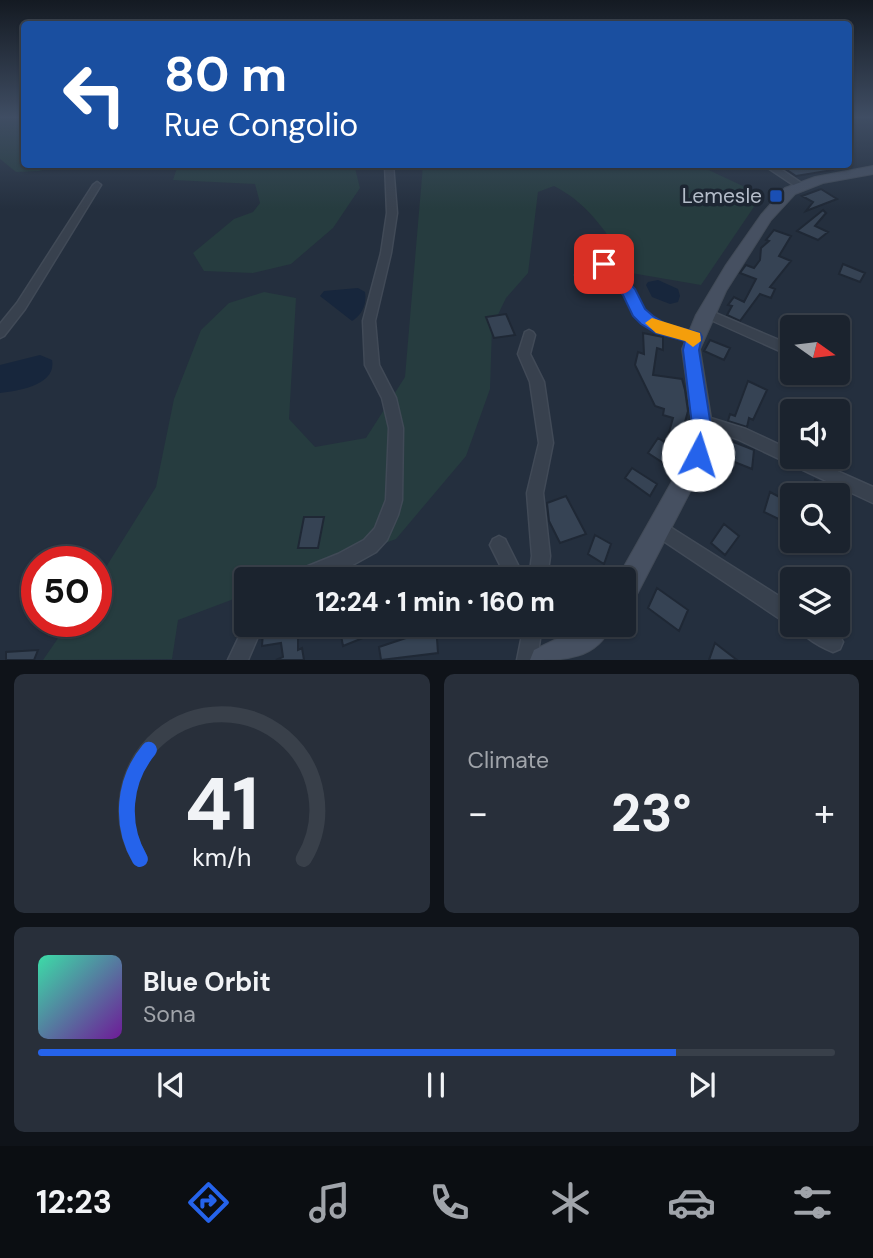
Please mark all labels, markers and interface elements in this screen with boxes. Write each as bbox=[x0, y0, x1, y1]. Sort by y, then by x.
text: 80 m bbox=[164, 42, 287, 106]
icon: left bbox=[49, 49, 140, 140]
text: Rue Congolio bbox=[164, 104, 358, 146]
place label: Lemesle bbox=[682, 182, 762, 210]
marker: Lemesle bbox=[768, 188, 784, 204]
pin bbox=[574, 234, 634, 294]
icon: arrive bbox=[585, 245, 623, 283]
north arrow bbox=[780, 315, 850, 385]
map controls bbox=[780, 315, 850, 637]
button: sound bbox=[780, 399, 850, 469]
position arrow bbox=[661, 418, 735, 492]
button: search bbox=[780, 483, 850, 553]
speed limit sign: 50 bbox=[21, 546, 112, 637]
button: layers bbox=[780, 567, 850, 637]
text: 12:24 · 1 min · 160 m bbox=[315, 585, 555, 619]
text: Climate bbox=[468, 745, 549, 775]
text: 41 bbox=[185, 758, 259, 853]
text: 23° bbox=[611, 779, 691, 847]
text: − bbox=[468, 788, 488, 838]
text: + bbox=[814, 788, 835, 838]
text: km/h bbox=[192, 841, 251, 874]
text: Blue Orbit bbox=[143, 965, 271, 999]
text: Sona bbox=[143, 999, 196, 1029]
icon: previous bbox=[152, 1066, 190, 1104]
icon: pause bbox=[417, 1066, 455, 1104]
icon: next bbox=[683, 1066, 721, 1104]
icon: directions bbox=[184, 1178, 233, 1227]
icon: music bbox=[305, 1178, 354, 1227]
icon: phone bbox=[425, 1178, 474, 1227]
icon: climate bbox=[546, 1178, 595, 1227]
icon: car bbox=[667, 1178, 716, 1227]
icon: filters bbox=[788, 1178, 837, 1227]
text: 12:23 bbox=[36, 1181, 112, 1223]

